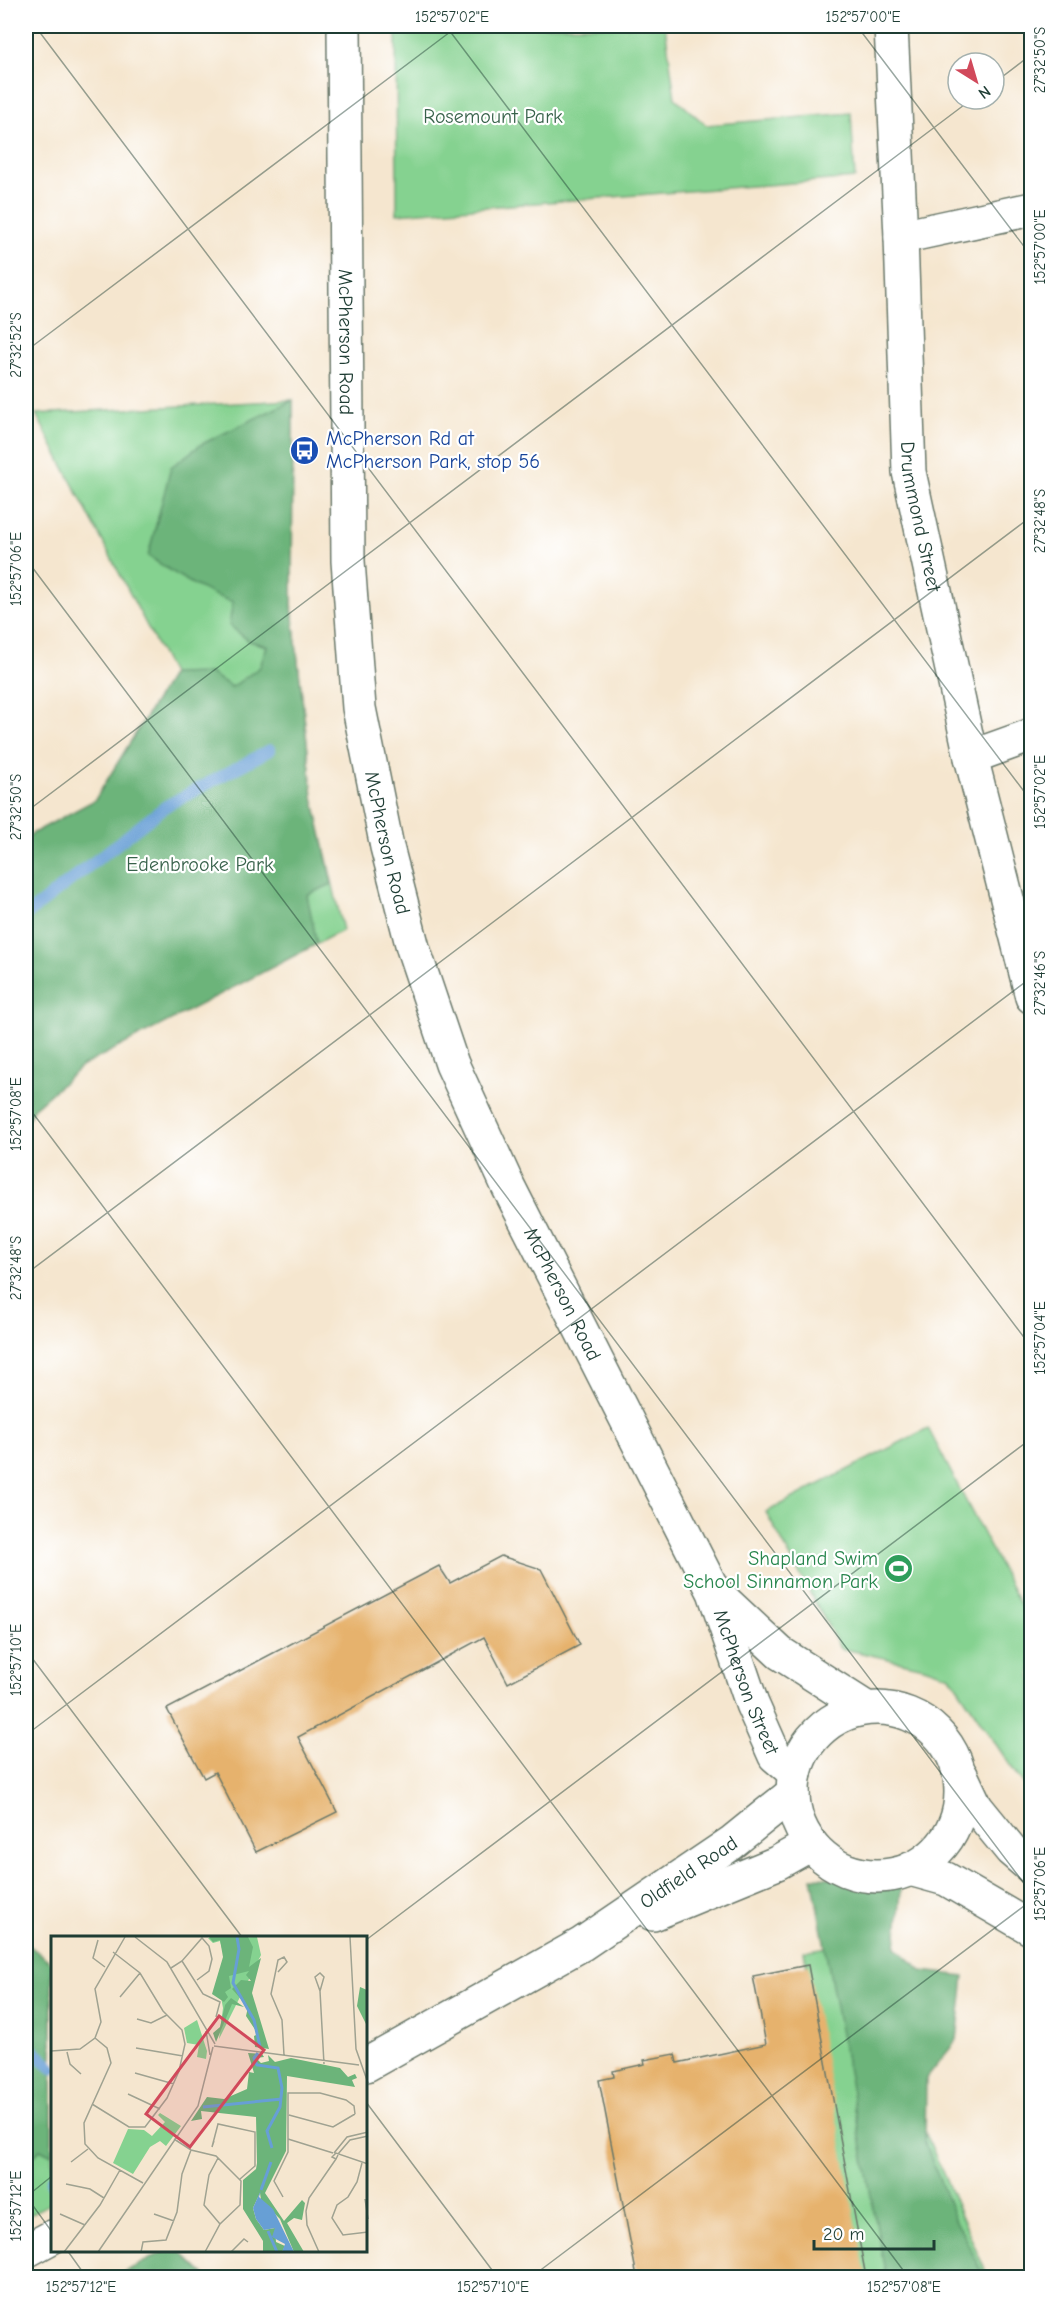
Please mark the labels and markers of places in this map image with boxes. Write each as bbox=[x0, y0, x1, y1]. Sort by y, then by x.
place label: McPherson Rd at McPherson Park, stop 56 bbox=[326, 427, 540, 473]
bus stop icon: McPherson Rd at McPherson Park, stop 56 bbox=[289, 434, 321, 466]
place label: Shapland Swim School Sinnamon Park bbox=[683, 1547, 878, 1593]
sports icon: Shapland Swim School Sinnamon Park bbox=[883, 1553, 915, 1585]

